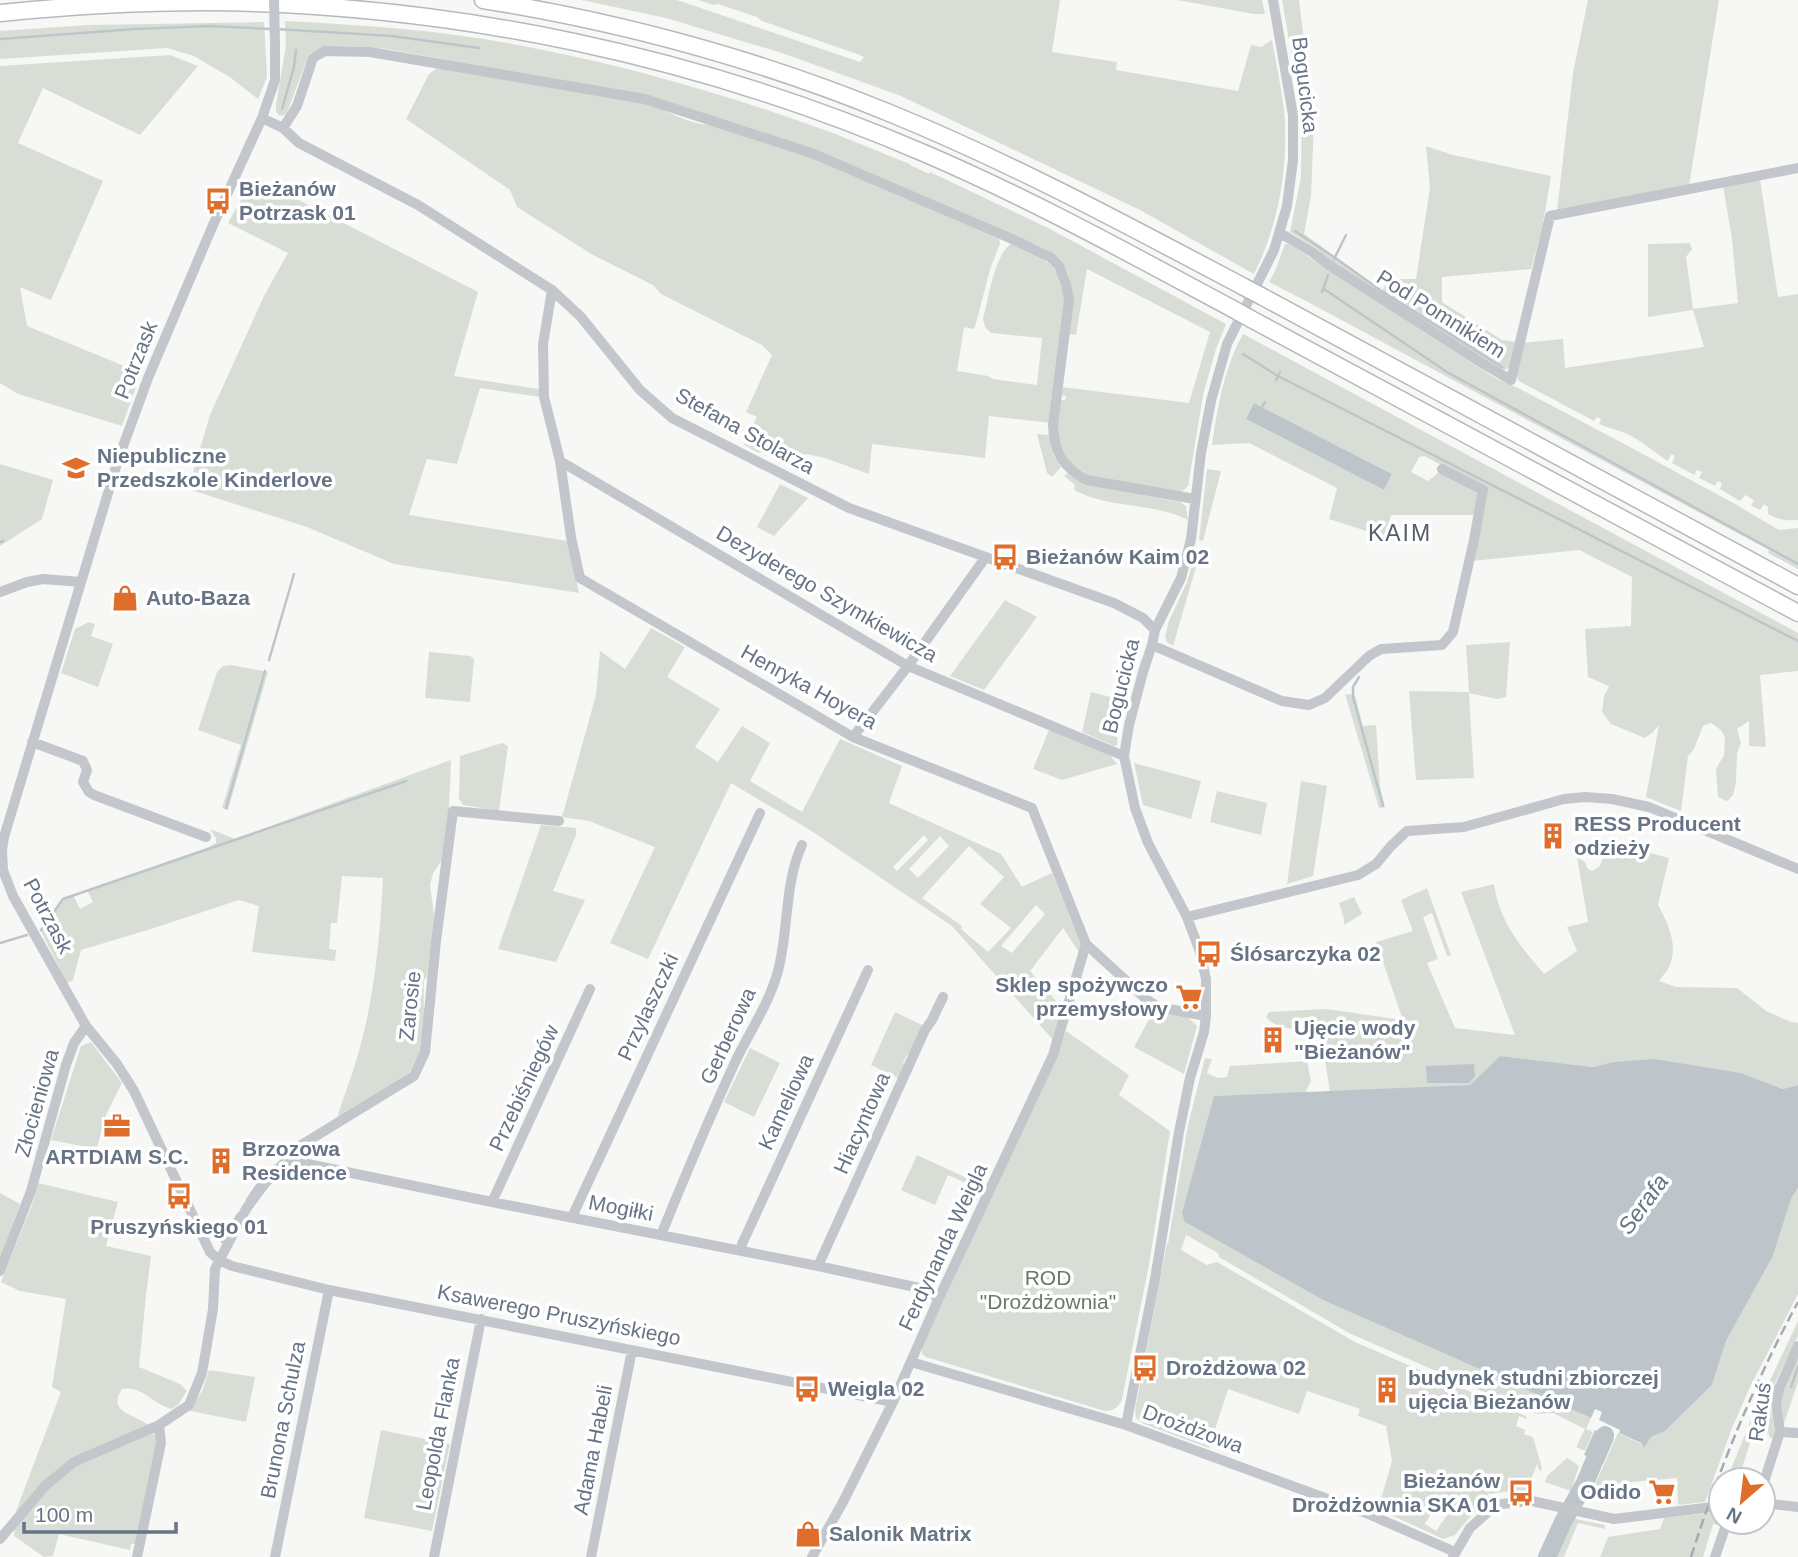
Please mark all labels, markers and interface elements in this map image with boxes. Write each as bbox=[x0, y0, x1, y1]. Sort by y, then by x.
street label: Bogucicka bbox=[1288, 35, 1323, 135]
place label: Bieżanów Potrzask 01 bbox=[239, 177, 356, 224]
bus stop icon: Bieżanów Potrzask 01 bbox=[203, 186, 233, 216]
street label: Pod Pomnikiem bbox=[1373, 265, 1510, 362]
street label: Potrzask bbox=[110, 317, 162, 402]
street label: Stefana Stolarza bbox=[672, 383, 819, 478]
place label: Niepubliczne Przedszkole Kinderlove bbox=[97, 444, 333, 491]
school or university icon: Niepubliczne Przedszkole Kinderlove bbox=[61, 453, 91, 483]
district label: KAIM bbox=[1368, 520, 1432, 546]
street label: Dezyderego Szymkiewicza bbox=[713, 521, 942, 666]
bus stop icon: Bieżanów Kaim 02 bbox=[990, 542, 1020, 572]
place label: Bieżanów Kaim 02 bbox=[1026, 545, 1209, 568]
shop icon: Auto-Baza bbox=[110, 583, 140, 613]
place label: Auto-Baza bbox=[146, 586, 250, 609]
street label: Bogucicka bbox=[1098, 636, 1143, 736]
street label: Henryka Hoyera bbox=[737, 640, 881, 734]
place label: RESS Producent odzieży bbox=[1574, 812, 1741, 859]
building icon: RESS Producent odzieży bbox=[1538, 821, 1568, 851]
street label: Potrzask bbox=[19, 874, 78, 958]
bus stop icon: Ślósarczyka 02 bbox=[1194, 939, 1224, 969]
place label: Ślósarczyka 02 bbox=[1230, 942, 1381, 965]
street label: Przylaszczki bbox=[613, 950, 682, 1064]
street label: Zarosie bbox=[394, 970, 425, 1042]
place label: Sklep spożywczo przemysłowy bbox=[995, 973, 1168, 1020]
supermarket icon: Sklep spożywczo przemysłowy bbox=[1174, 982, 1204, 1012]
street label: Gerberowa bbox=[695, 984, 760, 1088]
place label: Ujęcie wody "Bieżanów" bbox=[1294, 1016, 1416, 1063]
street label: Przebiśniegów bbox=[484, 1020, 563, 1155]
building icon: Ujęcie wody "Bieżanów" bbox=[1258, 1025, 1288, 1055]
street label: Złocieniowa bbox=[10, 1046, 63, 1159]
street label: Kameliowa bbox=[753, 1050, 818, 1153]
street label: Hiacyntowa bbox=[829, 1068, 894, 1177]
office icon: ARTDIAM S.C. bbox=[102, 1111, 132, 1141]
place label: Brzozowa Residence bbox=[242, 1137, 347, 1184]
place label: ARTDIAM S.C. bbox=[45, 1145, 189, 1168]
building icon: Brzozowa Residence bbox=[206, 1146, 236, 1176]
street label: Ferdynanda Weigla bbox=[894, 1159, 992, 1334]
water label: Serafa bbox=[1613, 1169, 1673, 1239]
bus stop icon: Pruszyńskiego 01 bbox=[164, 1181, 194, 1211]
street label: Mogiłki bbox=[587, 1190, 655, 1225]
place label: Pruszyńskiego 01 bbox=[90, 1215, 268, 1238]
park label: ROD "Drożdżownia" bbox=[980, 1266, 1116, 1313]
street label: Ksawerego Pruszyńskiego bbox=[435, 1280, 683, 1349]
street label: Brunona Schulza bbox=[256, 1339, 309, 1501]
bus stop icon: Drożdżowa 02 bbox=[1130, 1353, 1160, 1383]
street label: Leopolda Flanka bbox=[411, 1355, 464, 1512]
place label: Drożdżowa 02 bbox=[1166, 1356, 1306, 1379]
place label: budynek studni zbiorczej ujęcia Bieżanów bbox=[1408, 1366, 1659, 1413]
bus stop icon: Weigla 02 bbox=[792, 1374, 822, 1404]
building icon: budynek studni zbiorczej ujęcia Bieżanów bbox=[1372, 1375, 1402, 1405]
place label: Weigla 02 bbox=[828, 1377, 925, 1400]
street label: Rakuś bbox=[1744, 1381, 1775, 1443]
street label: Adama Habeli bbox=[569, 1383, 616, 1517]
street label: Drożdżowa bbox=[1140, 1400, 1247, 1457]
north arrow bbox=[1707, 1466, 1777, 1536]
place label: Bieżanów Drożdżownia SKA 01 bbox=[1292, 1469, 1501, 1516]
supermarket icon: Odido bbox=[1647, 1477, 1677, 1507]
bus stop icon: Bieżanów Drożdżownia SKA 01 bbox=[1506, 1478, 1536, 1508]
place label: Odido bbox=[1580, 1480, 1641, 1503]
scale bar bbox=[24, 1490, 177, 1534]
text: 100 m bbox=[35, 1503, 93, 1526]
text: N bbox=[1723, 1503, 1745, 1528]
shop icon: Salonik Matrix bbox=[793, 1519, 823, 1549]
place label: Salonik Matrix bbox=[829, 1522, 972, 1545]

